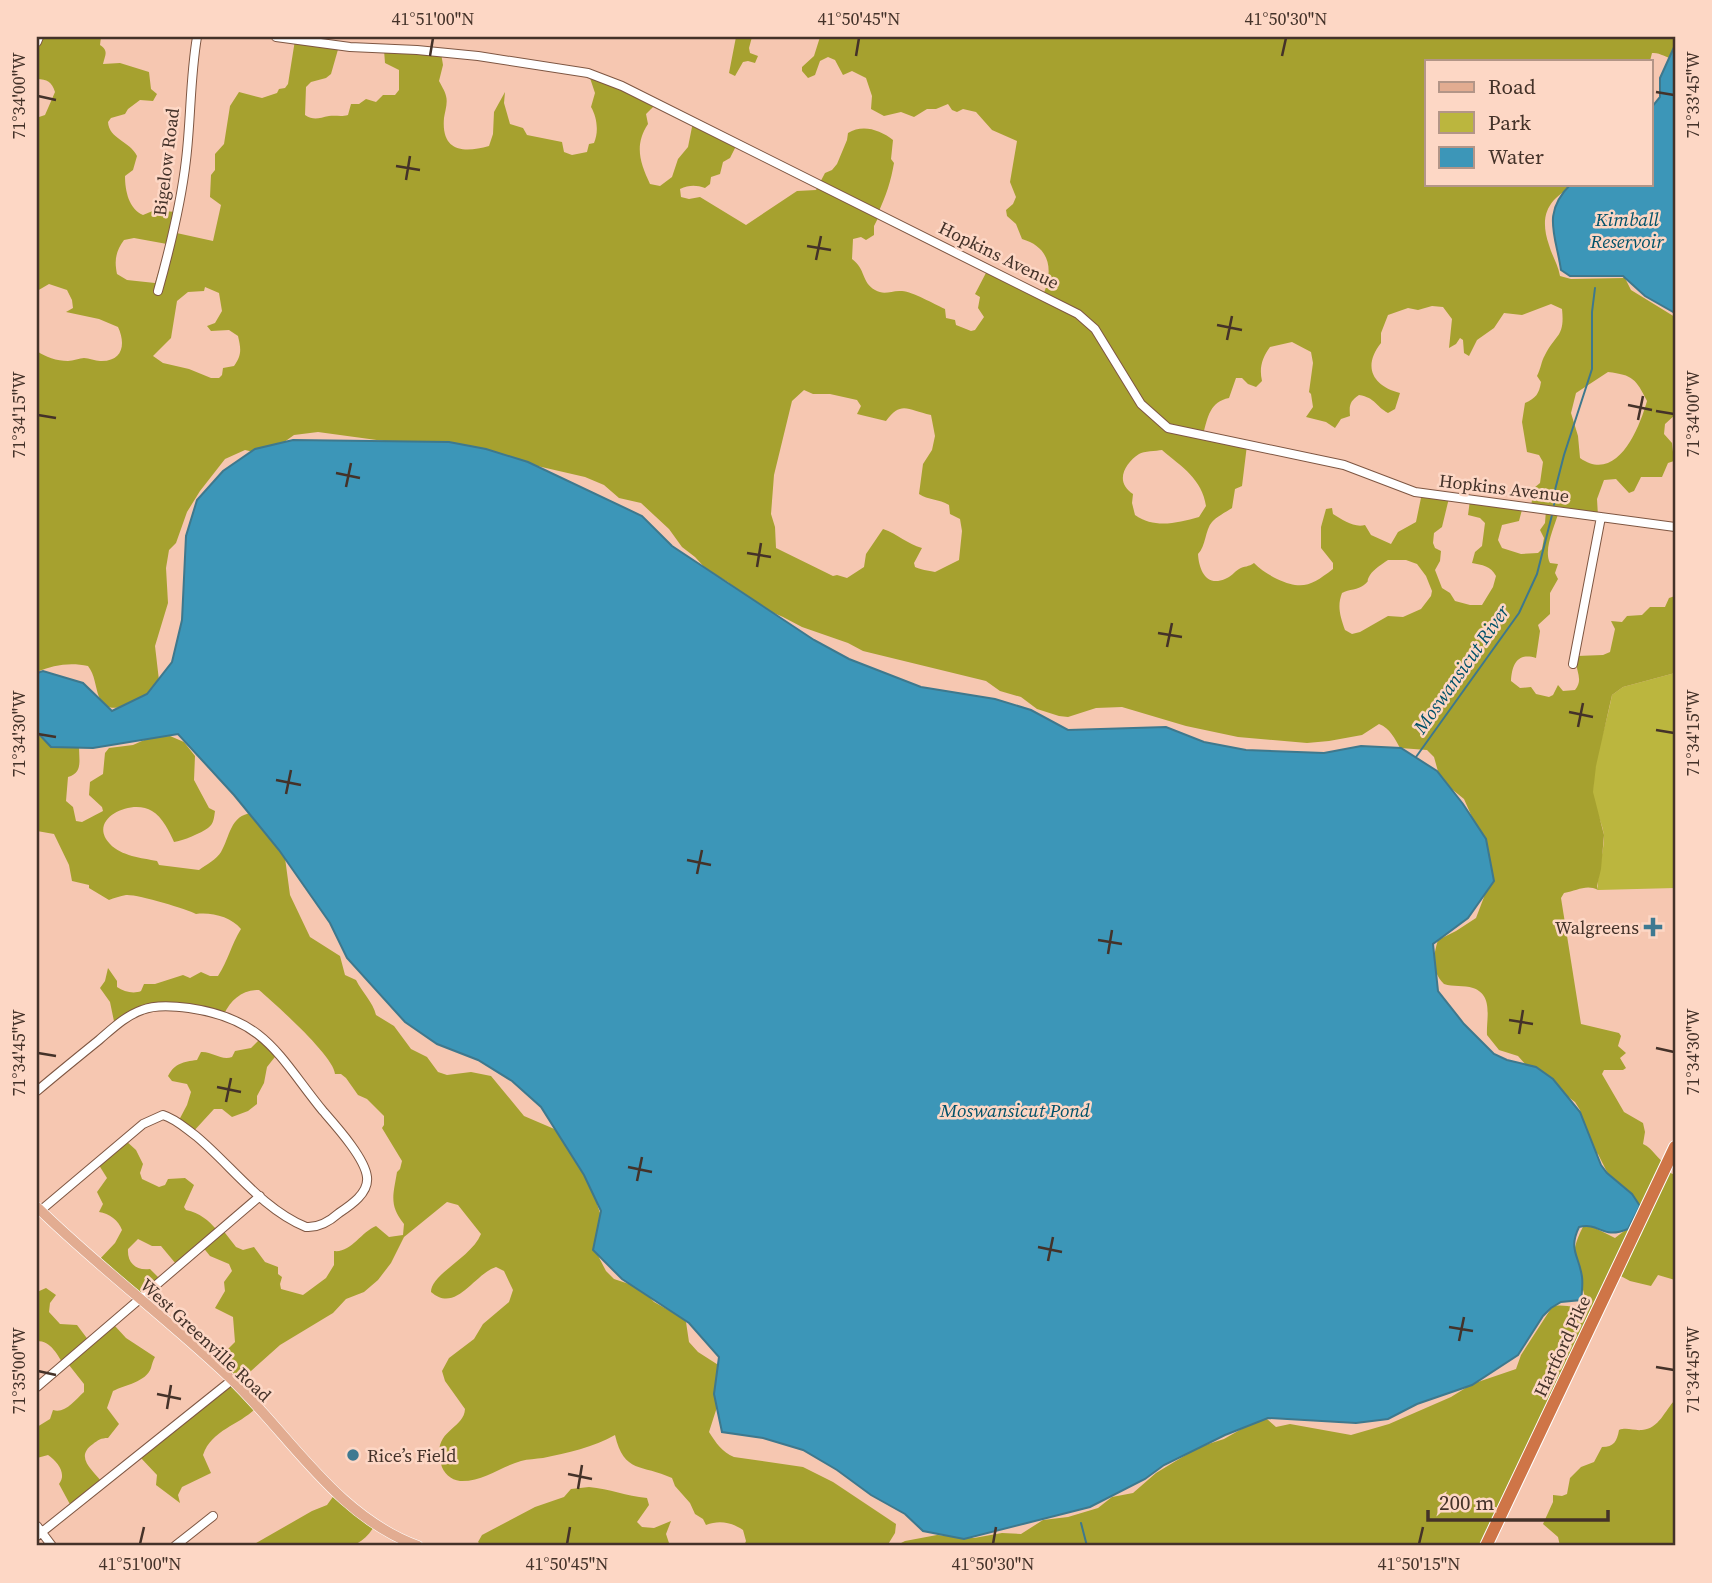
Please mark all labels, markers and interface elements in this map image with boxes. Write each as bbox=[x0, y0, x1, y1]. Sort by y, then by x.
text: 41°51'00"N bbox=[392, 6, 474, 31]
text: 41°50'45"N bbox=[818, 6, 900, 31]
text: 41°50'30"N bbox=[1245, 6, 1327, 31]
text: 71°33'45"W bbox=[1680, 51, 1705, 138]
text: 71°34'00"W bbox=[6, 52, 31, 139]
legend bbox=[1425, 60, 1652, 186]
text: Road bbox=[1488, 72, 1536, 101]
street label: Bigelow Road bbox=[147, 106, 185, 218]
text: Park bbox=[1488, 108, 1532, 137]
text: Water bbox=[1488, 142, 1544, 171]
water label: Kimball Reservoir bbox=[1589, 206, 1665, 254]
street label: Hopkins Avenue bbox=[935, 215, 1063, 295]
text: 71°34'00"W bbox=[1680, 370, 1705, 457]
text: 71°34'15"W bbox=[6, 371, 31, 458]
street label: Hopkins Avenue bbox=[1437, 468, 1571, 508]
water label: Moswansicut River bbox=[1406, 598, 1516, 739]
text: 71°34'15"W bbox=[1680, 689, 1705, 776]
text: 71°34'30"W bbox=[6, 690, 31, 777]
place label: Walgreens bbox=[1555, 915, 1639, 940]
marker: Walgreens bbox=[1645, 919, 1661, 935]
text: 71°34'30"W bbox=[1680, 1008, 1705, 1095]
text: 71°34'45"W bbox=[6, 1009, 31, 1096]
water label: Moswansicut Pond bbox=[939, 1097, 1090, 1123]
street label: West Greenville Road bbox=[135, 1273, 277, 1407]
street label: Hartford Pike bbox=[1528, 1291, 1596, 1401]
text: 71°34'45"W bbox=[1680, 1326, 1705, 1413]
text: 71°35'00"W bbox=[6, 1327, 31, 1414]
place label: Rice’s Field bbox=[367, 1443, 456, 1468]
marker: Rice’s Field bbox=[345, 1447, 361, 1463]
scale bar bbox=[1428, 1478, 1609, 1522]
text: 200 m bbox=[1439, 1488, 1494, 1517]
text: 41°51'00"N bbox=[99, 1551, 181, 1576]
text: 41°50'45"N bbox=[526, 1551, 608, 1576]
text: 41°50'30"N bbox=[952, 1551, 1034, 1576]
text: 41°50'15"N bbox=[1378, 1551, 1460, 1576]

